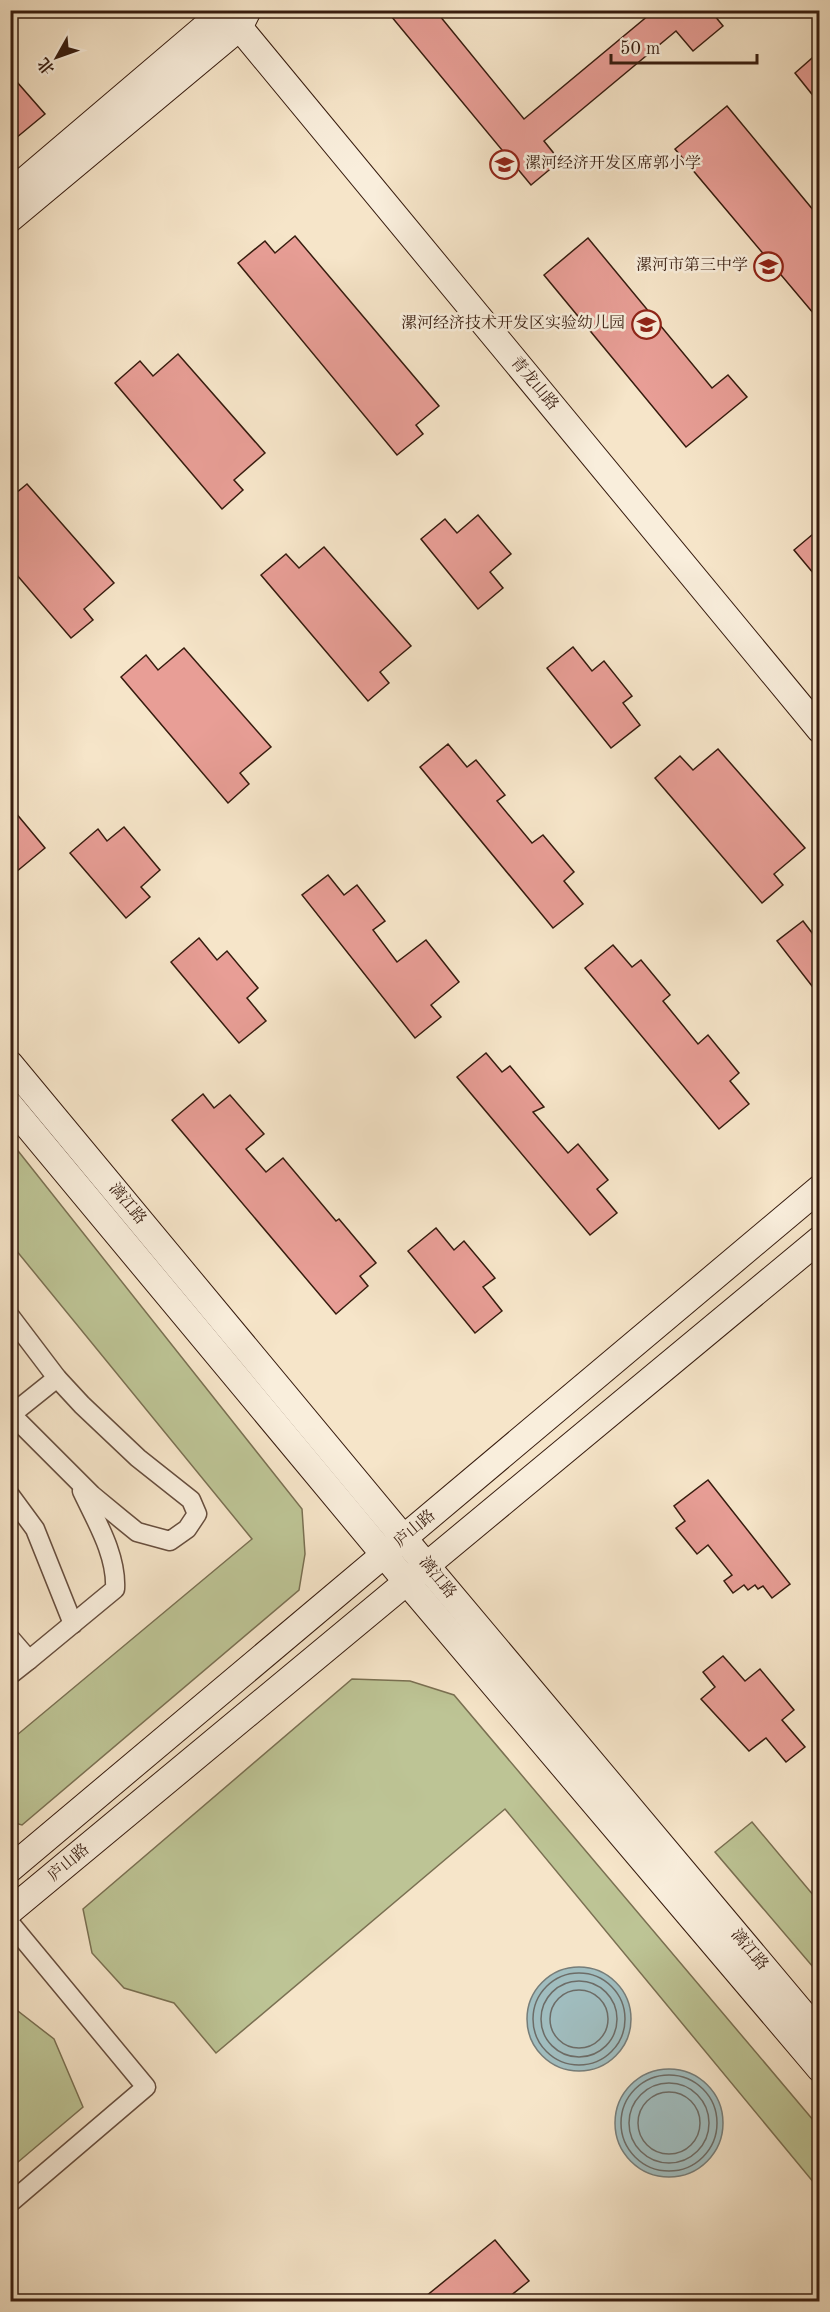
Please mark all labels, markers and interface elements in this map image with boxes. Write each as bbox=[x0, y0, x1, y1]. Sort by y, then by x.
north arrow bbox=[27, 27, 87, 87]
scale bar bbox=[611, 27, 756, 65]
text: 50 m bbox=[620, 40, 660, 58]
text: 北 bbox=[34, 54, 58, 78]
school or university icon: 漯河经济开发区席郭小学 bbox=[488, 148, 520, 180]
place label: 漯河经济开发区席郭小学 bbox=[525, 154, 701, 172]
school or university icon: 漯河市第三中学 bbox=[753, 250, 785, 282]
place label: 漯河市第三中学 bbox=[636, 256, 748, 274]
school or university icon: 漯河经济技术开发区实验幼儿园 bbox=[630, 308, 662, 340]
place label: 漯河经济技术开发区实验幼儿园 bbox=[401, 314, 625, 332]
street label: 青龙山路 bbox=[507, 353, 562, 414]
street label: 漓江路 bbox=[105, 1179, 150, 1228]
street label: 庐山路 bbox=[390, 1506, 439, 1551]
street label: 漓江路 bbox=[416, 1553, 460, 1602]
street label: 庐山路 bbox=[44, 1840, 93, 1885]
street label: 漓江路 bbox=[727, 1925, 772, 1974]

